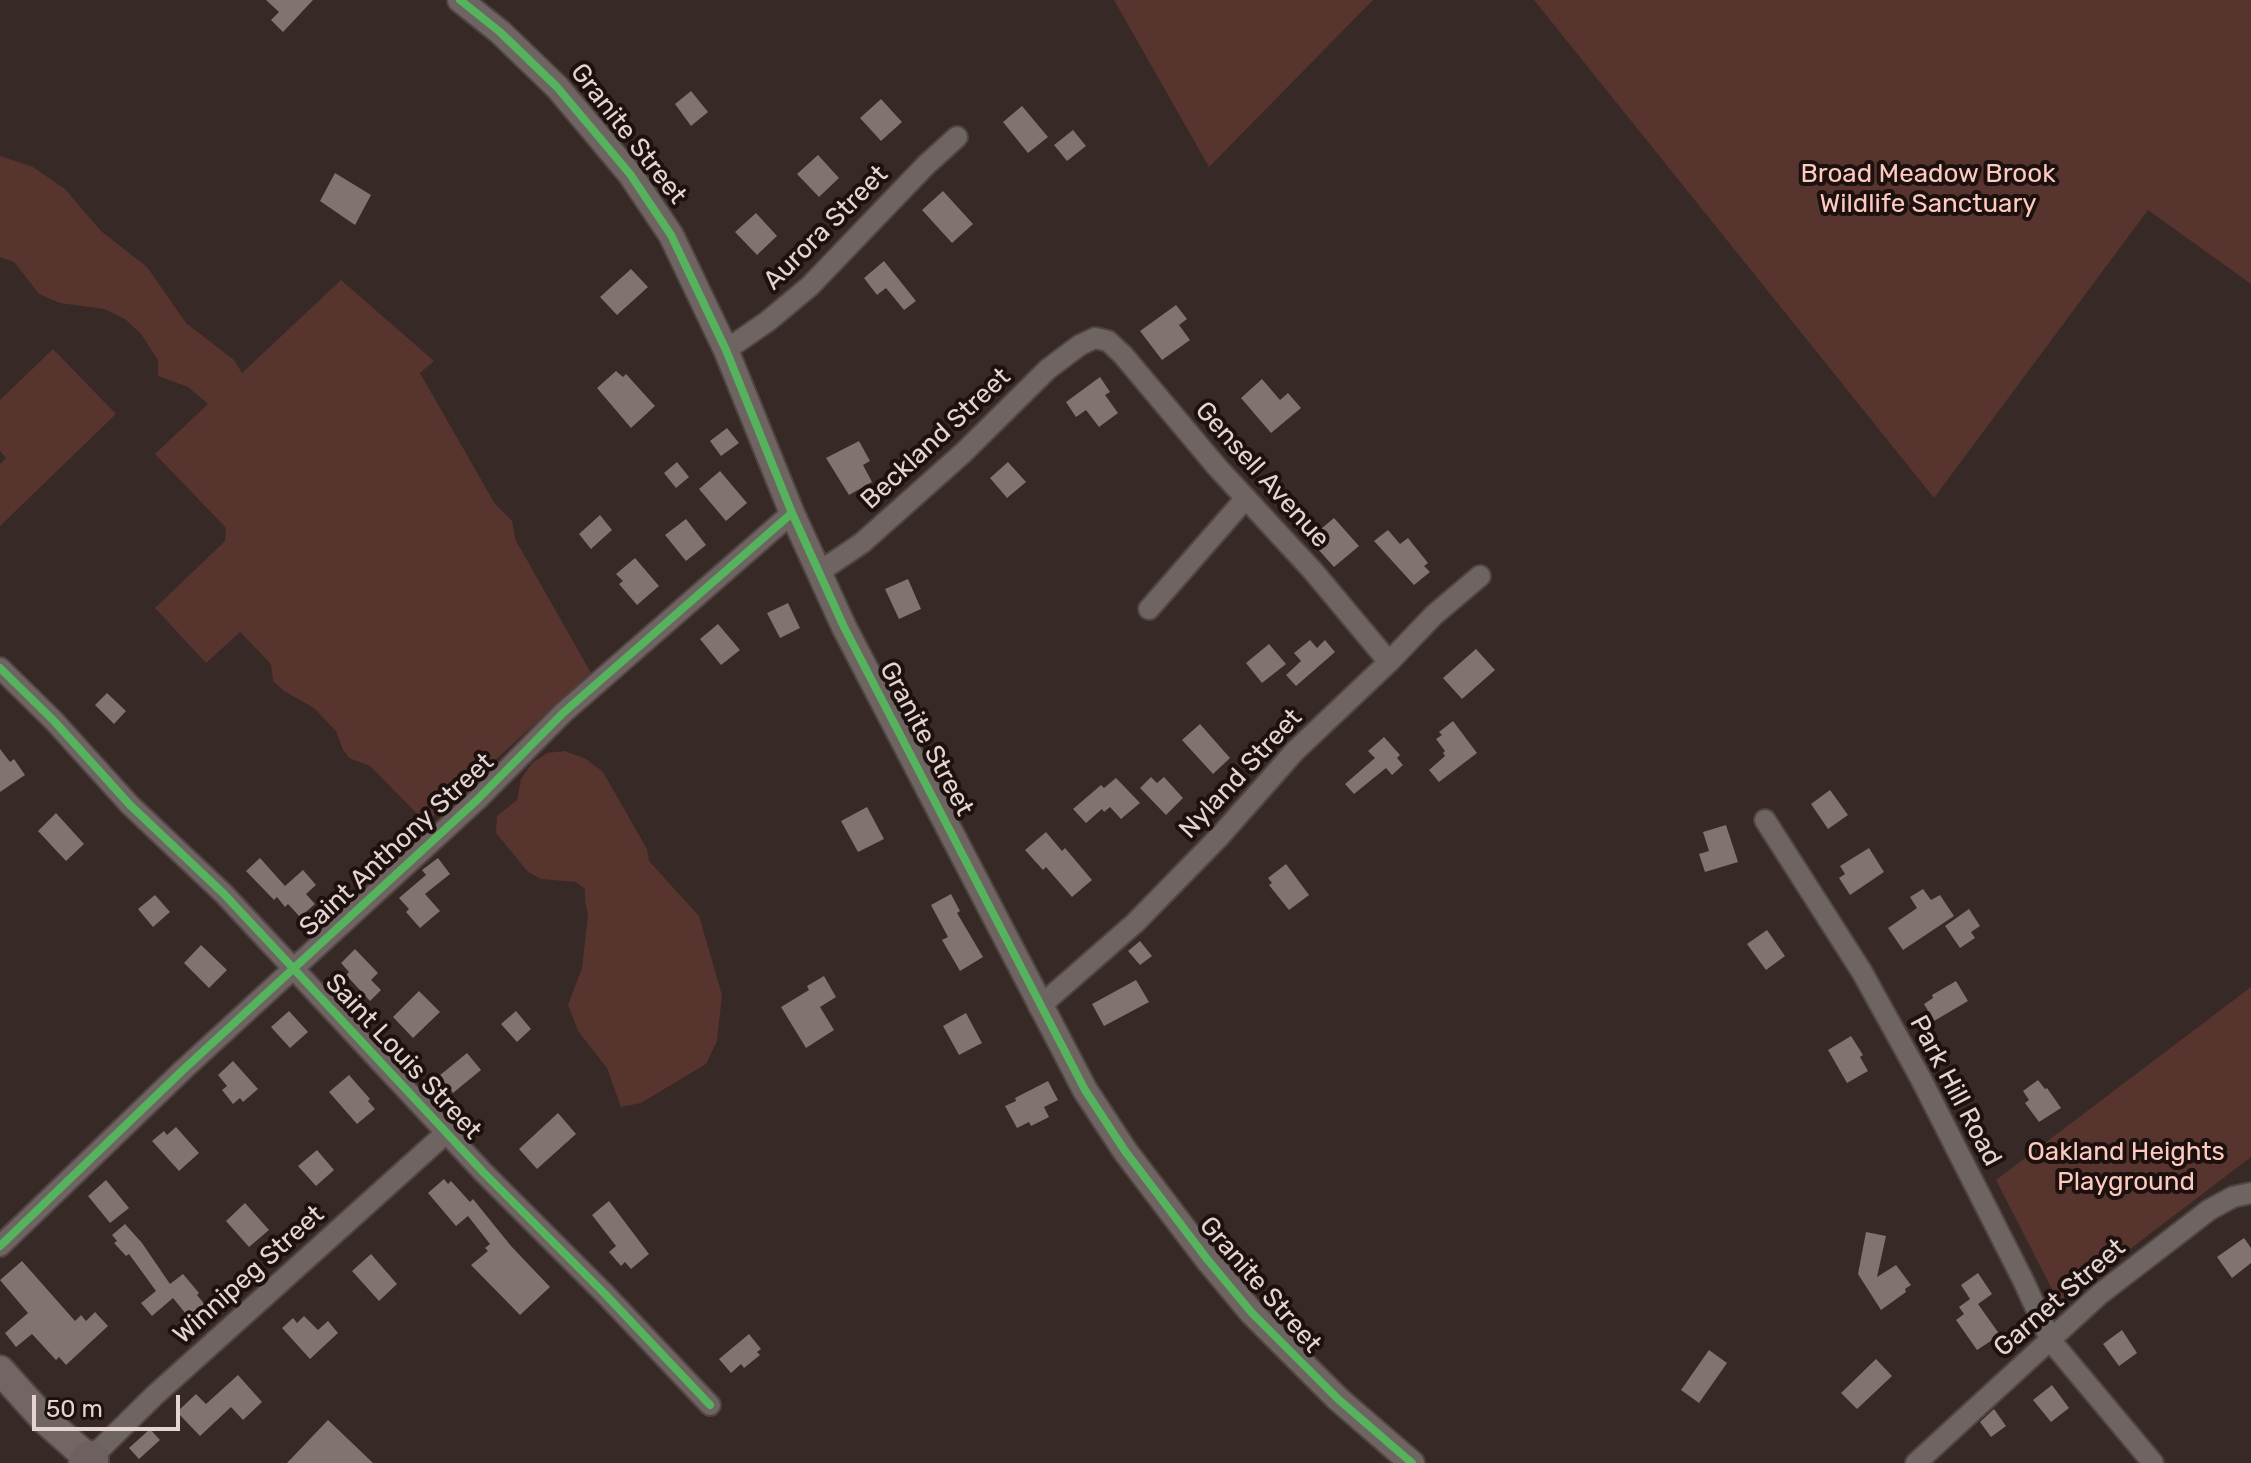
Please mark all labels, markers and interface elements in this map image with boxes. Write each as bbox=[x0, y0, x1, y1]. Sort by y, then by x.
street label: Granite Street bbox=[563, 57, 693, 211]
park label: Broad Meadow Brook Wildlife Sanctuary bbox=[1800, 158, 2056, 220]
street label: Aurora Street bbox=[757, 159, 895, 297]
street label: Beckland Street bbox=[855, 362, 1017, 516]
street label: Gensell Avenue bbox=[1188, 395, 1336, 555]
street label: Granite Street bbox=[872, 657, 980, 821]
street label: Nyland Street bbox=[1173, 703, 1309, 845]
street label: Saint Anthony Street bbox=[293, 747, 501, 943]
street label: Saint Louis Street bbox=[318, 968, 488, 1146]
street label: Park Hill Road bbox=[1902, 1010, 2008, 1172]
park label: Oakland Heights Playground bbox=[2027, 1136, 2225, 1198]
street label: Winnipeg Street bbox=[167, 1199, 331, 1351]
street label: Granite Street bbox=[1192, 1211, 1328, 1359]
street label: Garnet Street bbox=[1988, 1232, 2132, 1364]
scale bar bbox=[36, 1379, 184, 1429]
text: 50 m bbox=[46, 1395, 103, 1423]

